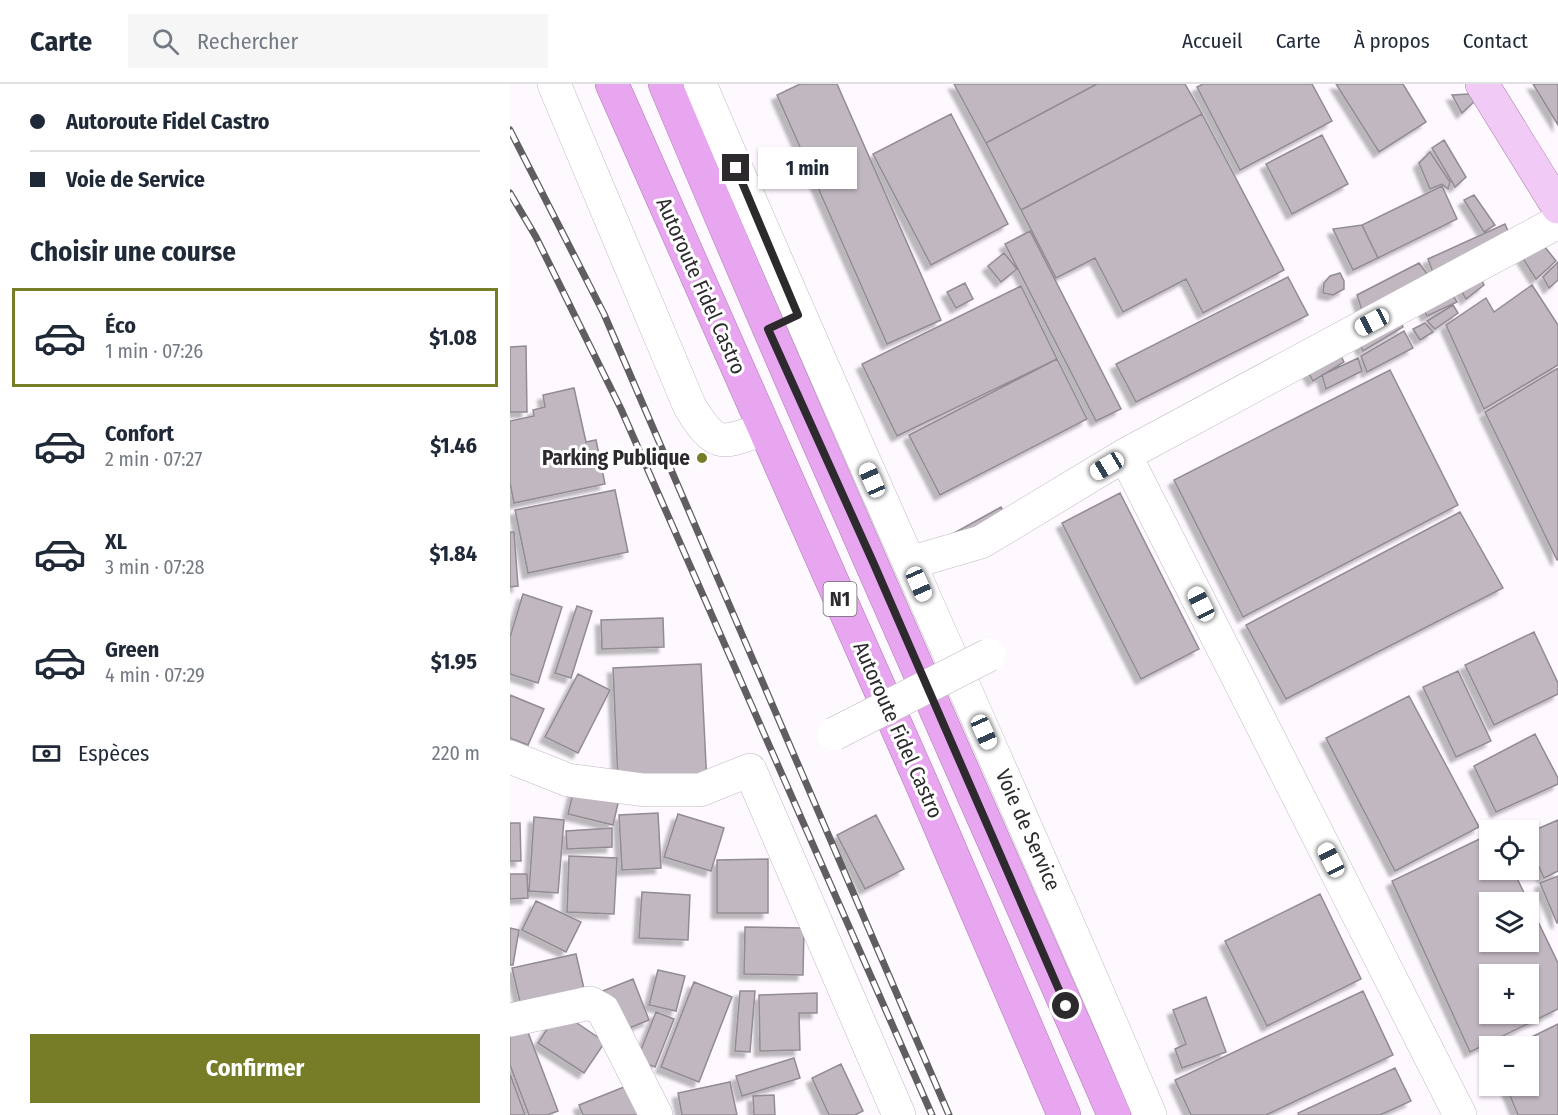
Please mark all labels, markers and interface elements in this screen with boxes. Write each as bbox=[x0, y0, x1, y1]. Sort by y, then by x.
search box bbox=[128, 14, 548, 68]
text: Carte bbox=[30, 25, 92, 58]
icon: search bbox=[149, 25, 182, 58]
text: Rechercher bbox=[197, 28, 298, 55]
text: Accueil bbox=[1182, 28, 1243, 54]
text: Carte bbox=[1276, 28, 1321, 54]
text: À propos bbox=[1354, 28, 1430, 54]
text: Contact bbox=[1463, 28, 1528, 54]
text: Autoroute Fidel Castro bbox=[66, 108, 269, 135]
callout: 1 min bbox=[757, 147, 856, 189]
route end bbox=[722, 154, 749, 181]
text: 1 min bbox=[786, 156, 829, 180]
text: Voie de Service bbox=[66, 166, 205, 193]
street label: Autoroute Fidel Castro bbox=[650, 194, 752, 378]
text: Choisir une course bbox=[30, 236, 236, 268]
car bbox=[1352, 306, 1392, 338]
icon: car bbox=[33, 311, 87, 365]
text: Éco bbox=[105, 312, 136, 339]
text: $1.08 bbox=[429, 324, 477, 351]
text: 1 min · 07:26 bbox=[105, 339, 203, 363]
icon: car bbox=[33, 419, 87, 473]
text: Confort bbox=[105, 420, 174, 447]
text: $1.46 bbox=[430, 432, 477, 459]
place label: Parking Publique bbox=[542, 445, 690, 471]
text: 2 min · 07:27 bbox=[105, 447, 202, 471]
car bbox=[1087, 449, 1127, 483]
marker: Parking Publique bbox=[695, 451, 709, 465]
car bbox=[856, 460, 888, 500]
icon: car bbox=[33, 527, 87, 581]
text: XL bbox=[105, 528, 127, 555]
text: $1.84 bbox=[430, 540, 477, 567]
text: 3 min · 07:28 bbox=[105, 555, 205, 579]
car bbox=[903, 564, 935, 604]
road number: N1 bbox=[824, 582, 856, 616]
car bbox=[1185, 584, 1217, 624]
icon: car bbox=[33, 635, 87, 689]
text: Green bbox=[105, 636, 159, 663]
street label: Autoroute Fidel Castro bbox=[847, 638, 949, 822]
text: $1.95 bbox=[431, 648, 477, 675]
text: 4 min · 07:29 bbox=[105, 663, 205, 687]
car bbox=[968, 712, 1000, 752]
icon: cash bbox=[30, 737, 63, 770]
text: Espèces bbox=[78, 740, 149, 767]
text: 220 m bbox=[432, 741, 480, 765]
street label: Voie de Service bbox=[990, 765, 1066, 895]
map controls bbox=[1479, 820, 1539, 1096]
button: locate bbox=[1479, 820, 1539, 880]
car bbox=[1315, 840, 1347, 880]
button: layers bbox=[1479, 892, 1539, 952]
button: + bbox=[1479, 964, 1539, 1024]
route start bbox=[1052, 992, 1079, 1019]
button: Confirmer bbox=[30, 1034, 480, 1103]
button: − bbox=[1479, 1036, 1539, 1096]

